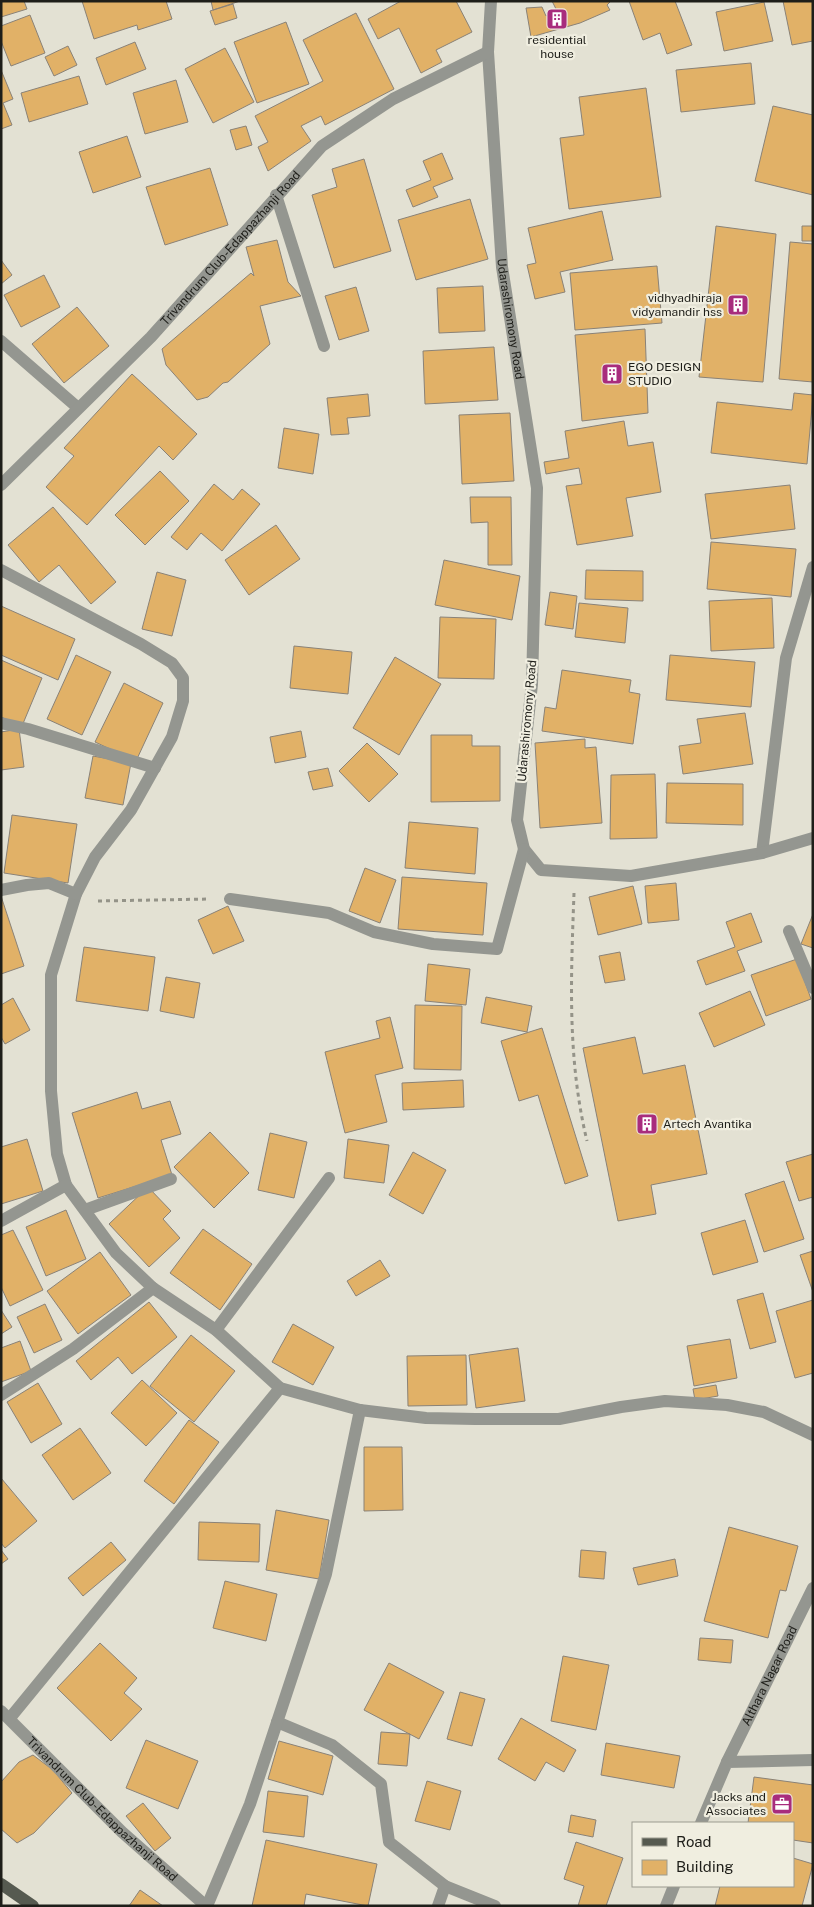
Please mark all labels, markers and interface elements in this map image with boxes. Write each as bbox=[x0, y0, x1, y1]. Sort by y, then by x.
building icon: residential house bbox=[545, 7, 569, 31]
place label: residential house bbox=[528, 33, 587, 61]
street label: Trivandrum Club-Edappazhanji Road bbox=[158, 168, 303, 328]
street label: Udarashiromony Road bbox=[494, 258, 527, 380]
place label: vidhyadhiraja vidyamandir hss bbox=[632, 291, 722, 319]
building icon: vidhyadhiraja vidyamandir hss bbox=[726, 293, 750, 317]
place label: EGO DESIGN STUDIO bbox=[628, 360, 701, 388]
building icon: EGO DESIGN STUDIO bbox=[600, 362, 624, 386]
street label: Udarashiromony Road bbox=[515, 659, 539, 783]
building icon: Artech Avantika bbox=[635, 1112, 659, 1136]
place label: Artech Avantika bbox=[663, 1117, 752, 1131]
street label: Althara Nagar Road bbox=[739, 1624, 800, 1728]
street label: Trivandrum Club-Edappazhanji Road bbox=[24, 1734, 180, 1884]
place label: Jacks and Associates bbox=[706, 1790, 766, 1818]
office icon: Jacks and Associates bbox=[770, 1792, 794, 1816]
legend bbox=[632, 1822, 794, 1887]
text: Road bbox=[676, 1833, 712, 1850]
text: Building bbox=[676, 1858, 734, 1875]

